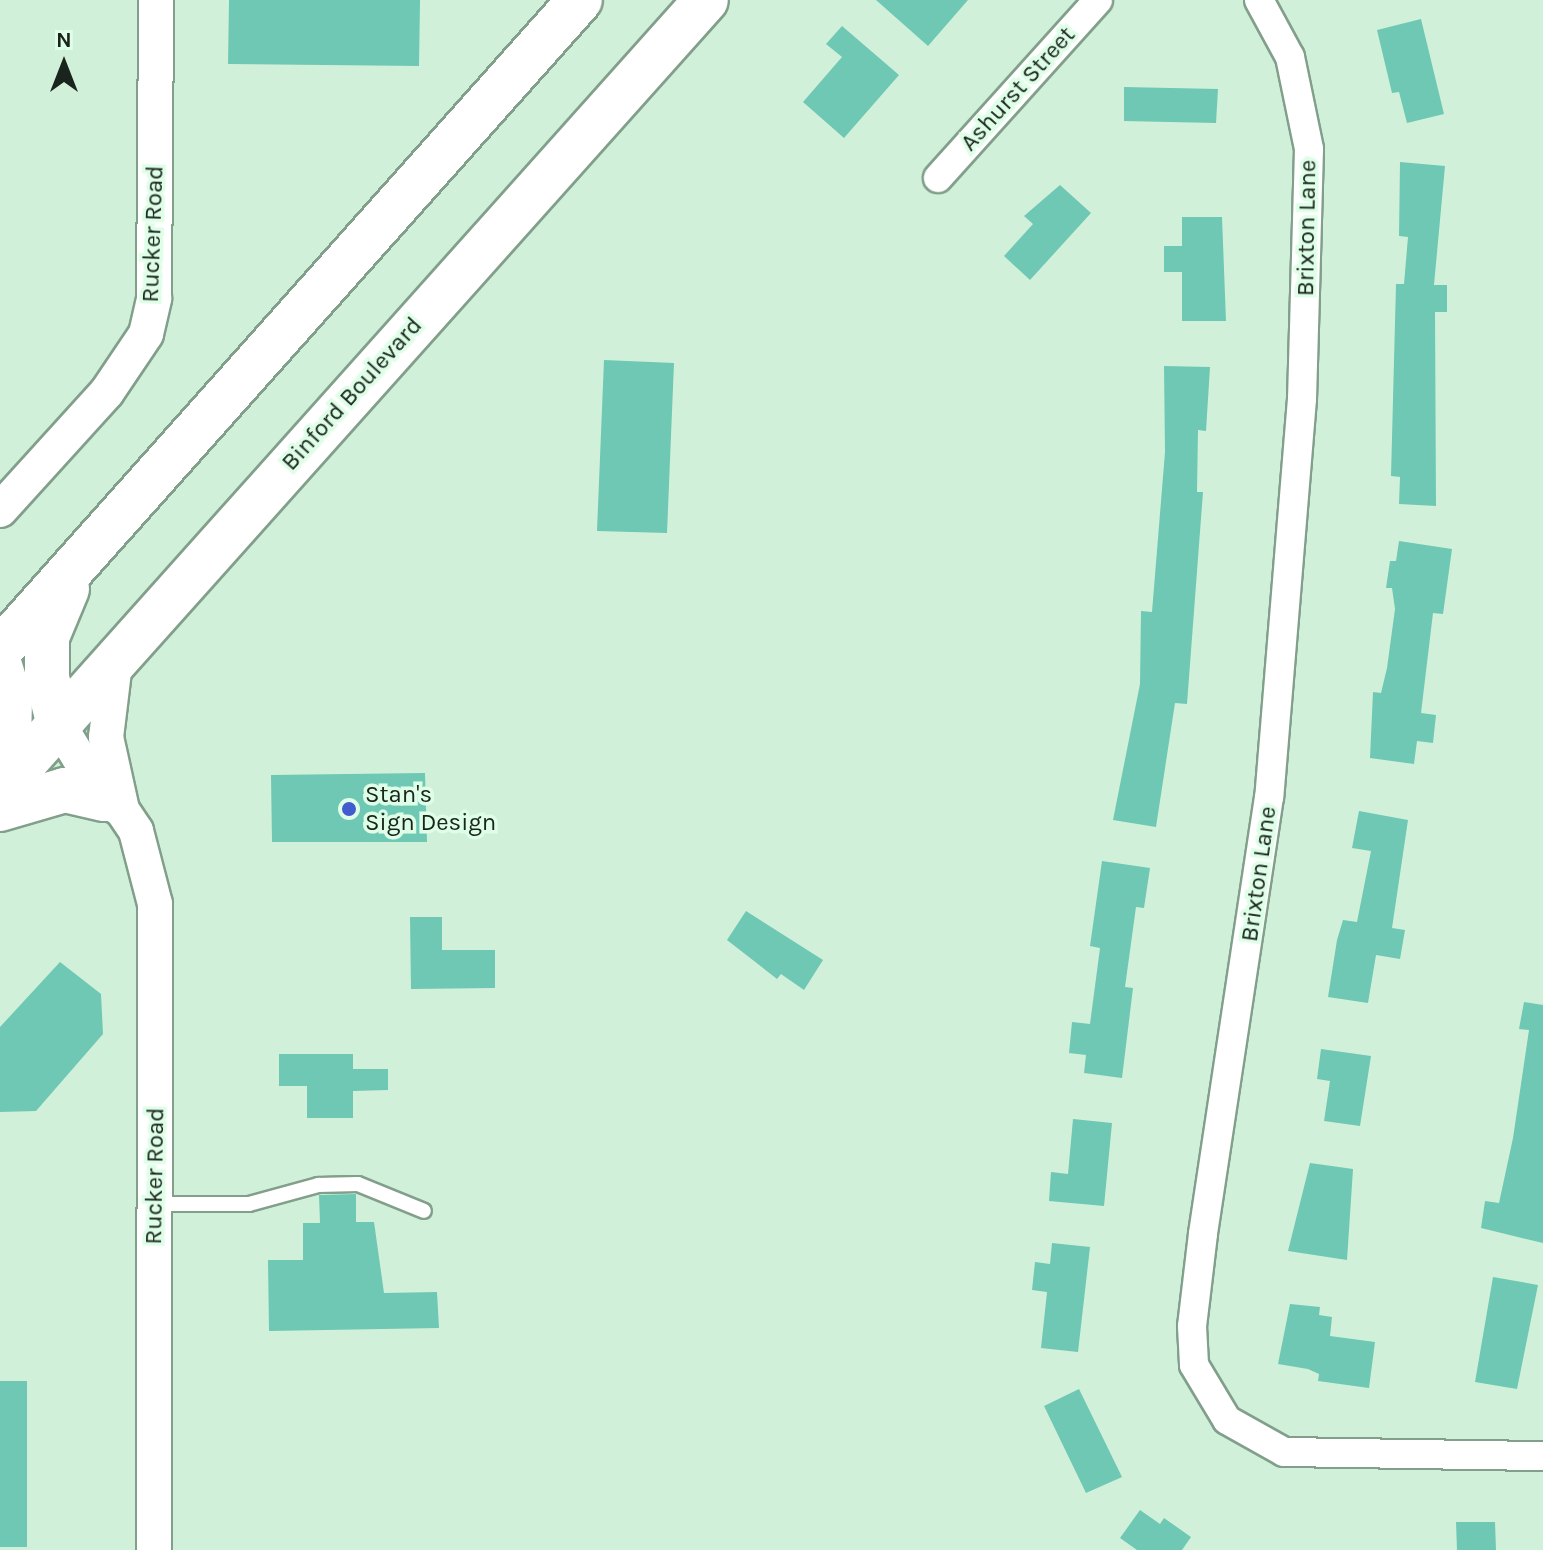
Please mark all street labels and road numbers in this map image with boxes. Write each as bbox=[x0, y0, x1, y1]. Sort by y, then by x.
street label: Ashurst Street bbox=[955, 21, 1081, 157]
street label: Brixton Lane bbox=[1291, 159, 1323, 297]
street label: Rucker Road bbox=[136, 165, 170, 303]
street label: Binford Boulevard bbox=[276, 311, 428, 477]
street label: Brixton Lane bbox=[1235, 804, 1283, 944]
street label: Rucker Road bbox=[139, 1107, 171, 1245]

